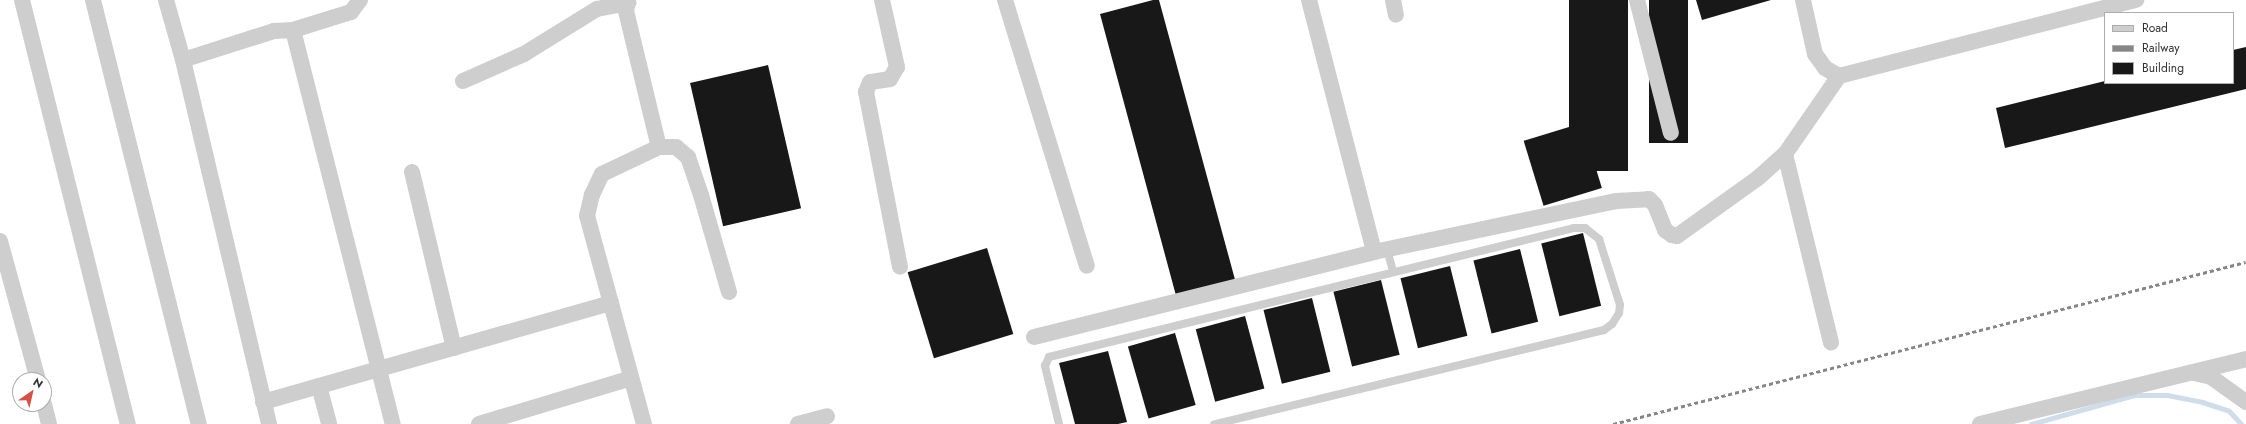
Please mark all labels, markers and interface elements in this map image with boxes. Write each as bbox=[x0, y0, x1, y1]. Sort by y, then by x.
legend bbox=[2104, 12, 2234, 84]
text: Road bbox=[2142, 19, 2168, 37]
text: Railway bbox=[2142, 39, 2180, 57]
text: Building bbox=[2142, 59, 2184, 77]
north arrow bbox=[12, 372, 52, 412]
text: N bbox=[30, 374, 46, 392]

